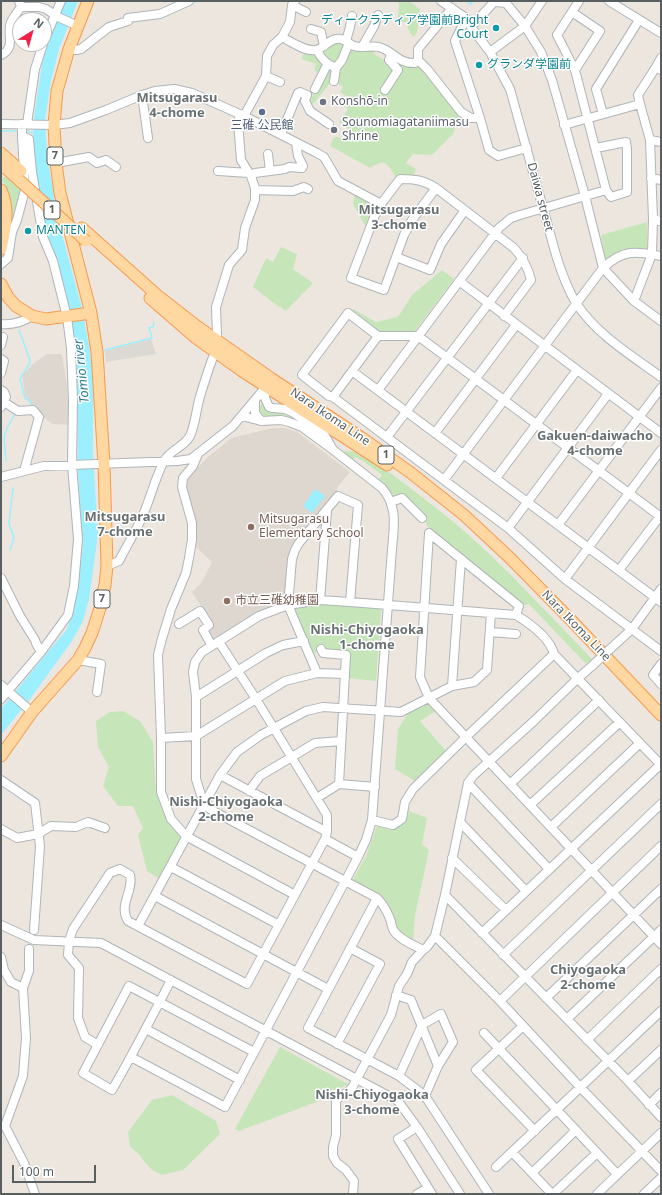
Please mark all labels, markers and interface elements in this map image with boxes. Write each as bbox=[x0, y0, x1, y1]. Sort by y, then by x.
north arrow bbox=[12, 12, 52, 52]
text: N bbox=[31, 14, 47, 31]
place label: ディークラディア学園前Bright Court bbox=[321, 14, 488, 42]
marker: ディークラディア学園前Bright Court bbox=[491, 23, 501, 33]
place label: グランダ学園前 bbox=[487, 58, 571, 72]
marker: グランダ学園前 bbox=[474, 60, 484, 70]
district label: Mitsugarasu 4-chome bbox=[136, 90, 218, 121]
place label: Konshō-in bbox=[331, 95, 388, 109]
marker: Konshō-in bbox=[318, 97, 328, 107]
marker: 三碓 公民館 bbox=[257, 107, 267, 117]
place label: Sounomiagataniimasu Shrine bbox=[342, 116, 469, 144]
place label: 三碓 公民館 bbox=[230, 119, 294, 133]
marker: Sounomiagataniimasu Shrine bbox=[329, 125, 339, 135]
road number: 7 bbox=[47, 147, 63, 165]
street label: Daiwa street bbox=[524, 161, 556, 233]
road number: 1 bbox=[44, 201, 60, 219]
district label: Mitsugarasu 3-chome bbox=[358, 202, 440, 233]
place label: MANTEN bbox=[36, 224, 86, 238]
marker: MANTEN bbox=[23, 226, 33, 236]
water label: Tomio river bbox=[71, 338, 93, 404]
street label: Nara Ikoma Line bbox=[288, 385, 372, 449]
district label: Gakuen-daiwacho 4-chome bbox=[537, 428, 653, 459]
road number: 1 bbox=[378, 446, 394, 464]
district label: Mitsugarasu 7-chome bbox=[84, 509, 166, 540]
place label: Mitsugarasu Elementary School bbox=[259, 513, 364, 541]
marker: Mitsugarasu Elementary School bbox=[246, 522, 256, 532]
street label: Nara Ikoma Line bbox=[539, 588, 613, 664]
road number: 7 bbox=[94, 590, 110, 608]
place label: 市立三碓幼稚園 bbox=[235, 594, 319, 608]
marker: 市立三碓幼稚園 bbox=[222, 596, 232, 606]
district label: Nishi-Chiyogaoka 1-chome bbox=[310, 622, 424, 653]
district label: Nishi-Chiyogaoka 2-chome bbox=[169, 794, 283, 825]
district label: Chiyogaoka 2-chome bbox=[550, 962, 626, 993]
district label: Nishi-Chiyogaoka 3-chome bbox=[315, 1087, 429, 1118]
scale bar bbox=[14, 1157, 98, 1183]
text: 100 m bbox=[19, 1163, 54, 1180]

